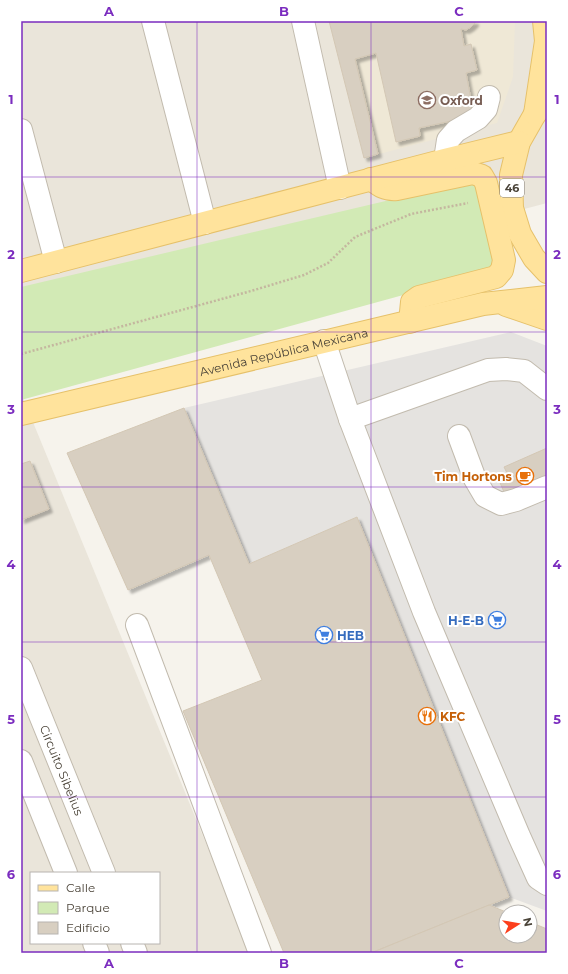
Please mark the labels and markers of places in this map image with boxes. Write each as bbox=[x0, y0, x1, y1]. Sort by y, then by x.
school or university icon: Oxford bbox=[417, 90, 437, 110]
place label: Oxford bbox=[440, 93, 483, 108]
cafe icon: Tim Hortons bbox=[515, 466, 535, 486]
place label: Tim Hortons bbox=[435, 469, 513, 484]
supermarket icon: H-E-B bbox=[487, 610, 507, 630]
place label: H-E-B bbox=[448, 613, 484, 628]
supermarket icon: HEB bbox=[314, 625, 334, 645]
place label: HEB bbox=[337, 628, 364, 643]
restaurant icon: KFC bbox=[417, 706, 437, 726]
place label: KFC bbox=[440, 709, 465, 724]

